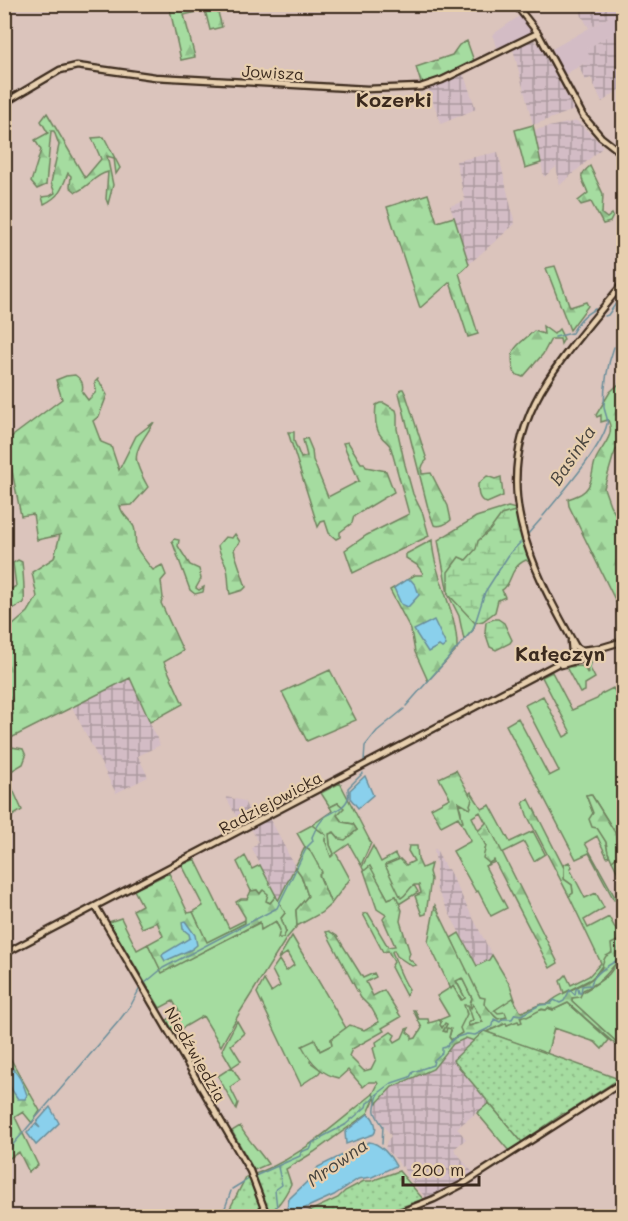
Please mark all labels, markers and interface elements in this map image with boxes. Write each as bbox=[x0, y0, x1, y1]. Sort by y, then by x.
street label: Jowisza bbox=[241, 60, 305, 84]
district label: Kozerki bbox=[356, 86, 432, 112]
water label: Basinka bbox=[543, 420, 601, 490]
district label: Kałęczyn bbox=[515, 640, 605, 666]
street label: Radziejowicka bbox=[215, 766, 325, 838]
street label: Niedźwiedzia bbox=[160, 1003, 232, 1106]
water label: Mrowna bbox=[302, 1132, 372, 1192]
scale bar bbox=[403, 1149, 480, 1187]
text: 200 m bbox=[412, 1157, 464, 1181]

